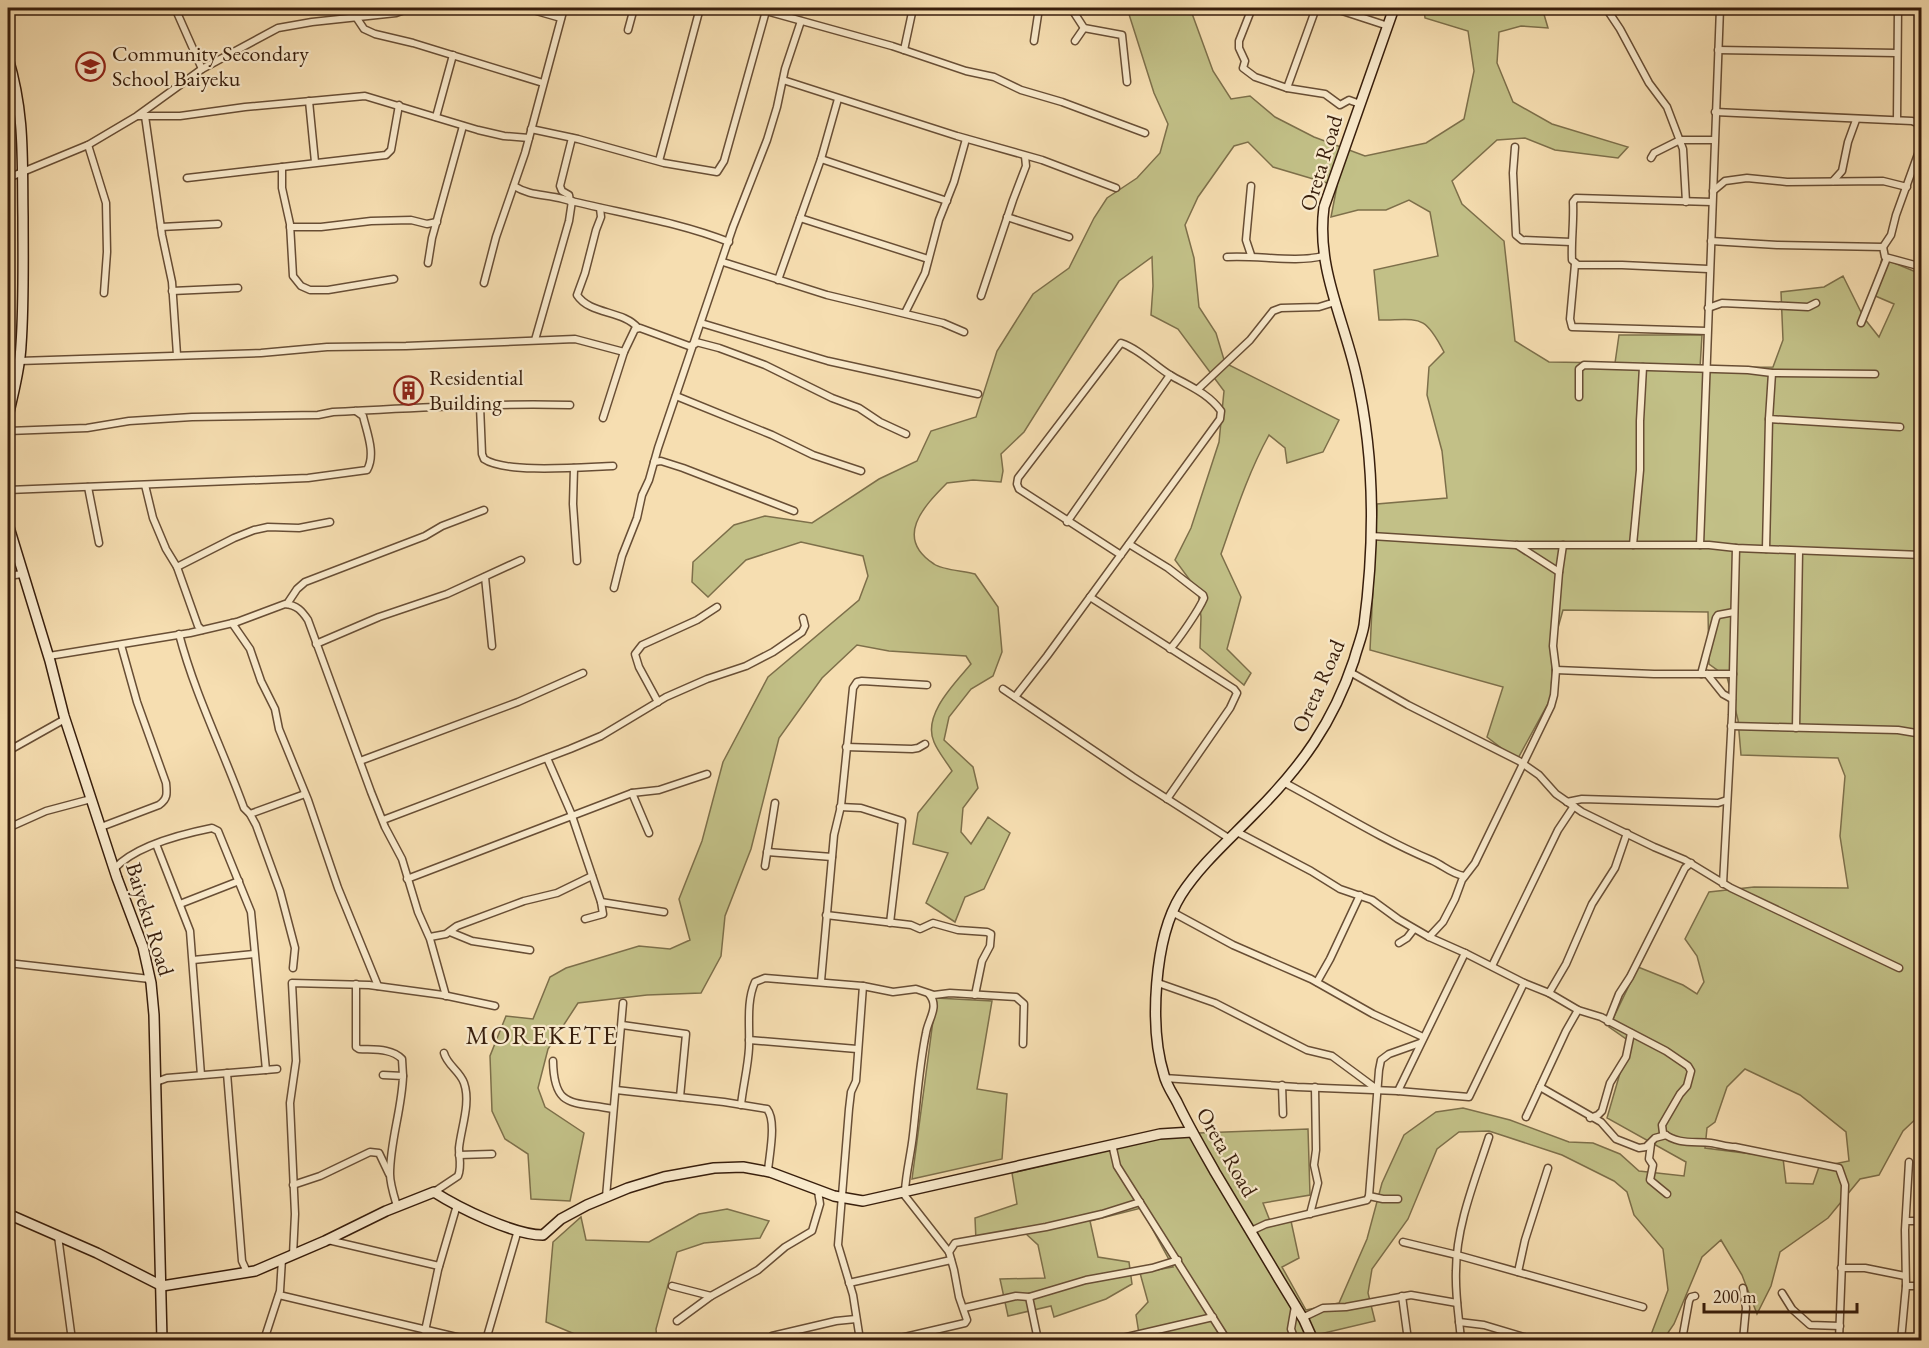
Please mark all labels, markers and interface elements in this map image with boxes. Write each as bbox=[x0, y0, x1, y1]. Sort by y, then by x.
place label: Community Secondary School Baiyeku bbox=[112, 39, 309, 93]
school or university icon: Community Secondary School Baiyeku bbox=[75, 50, 107, 82]
street label: Oreta Road bbox=[1293, 111, 1350, 215]
place label: Residential Building bbox=[429, 363, 523, 417]
building icon: Residential Building bbox=[392, 374, 424, 406]
street label: Oreta Road bbox=[1285, 634, 1352, 737]
street label: Baiyeku Road bbox=[119, 859, 181, 980]
district label: MOREKETE bbox=[466, 1018, 618, 1052]
street label: Oreta Road bbox=[1190, 1102, 1265, 1203]
scale bar bbox=[1704, 1276, 1857, 1314]
text: 200 m bbox=[1713, 1285, 1757, 1308]

